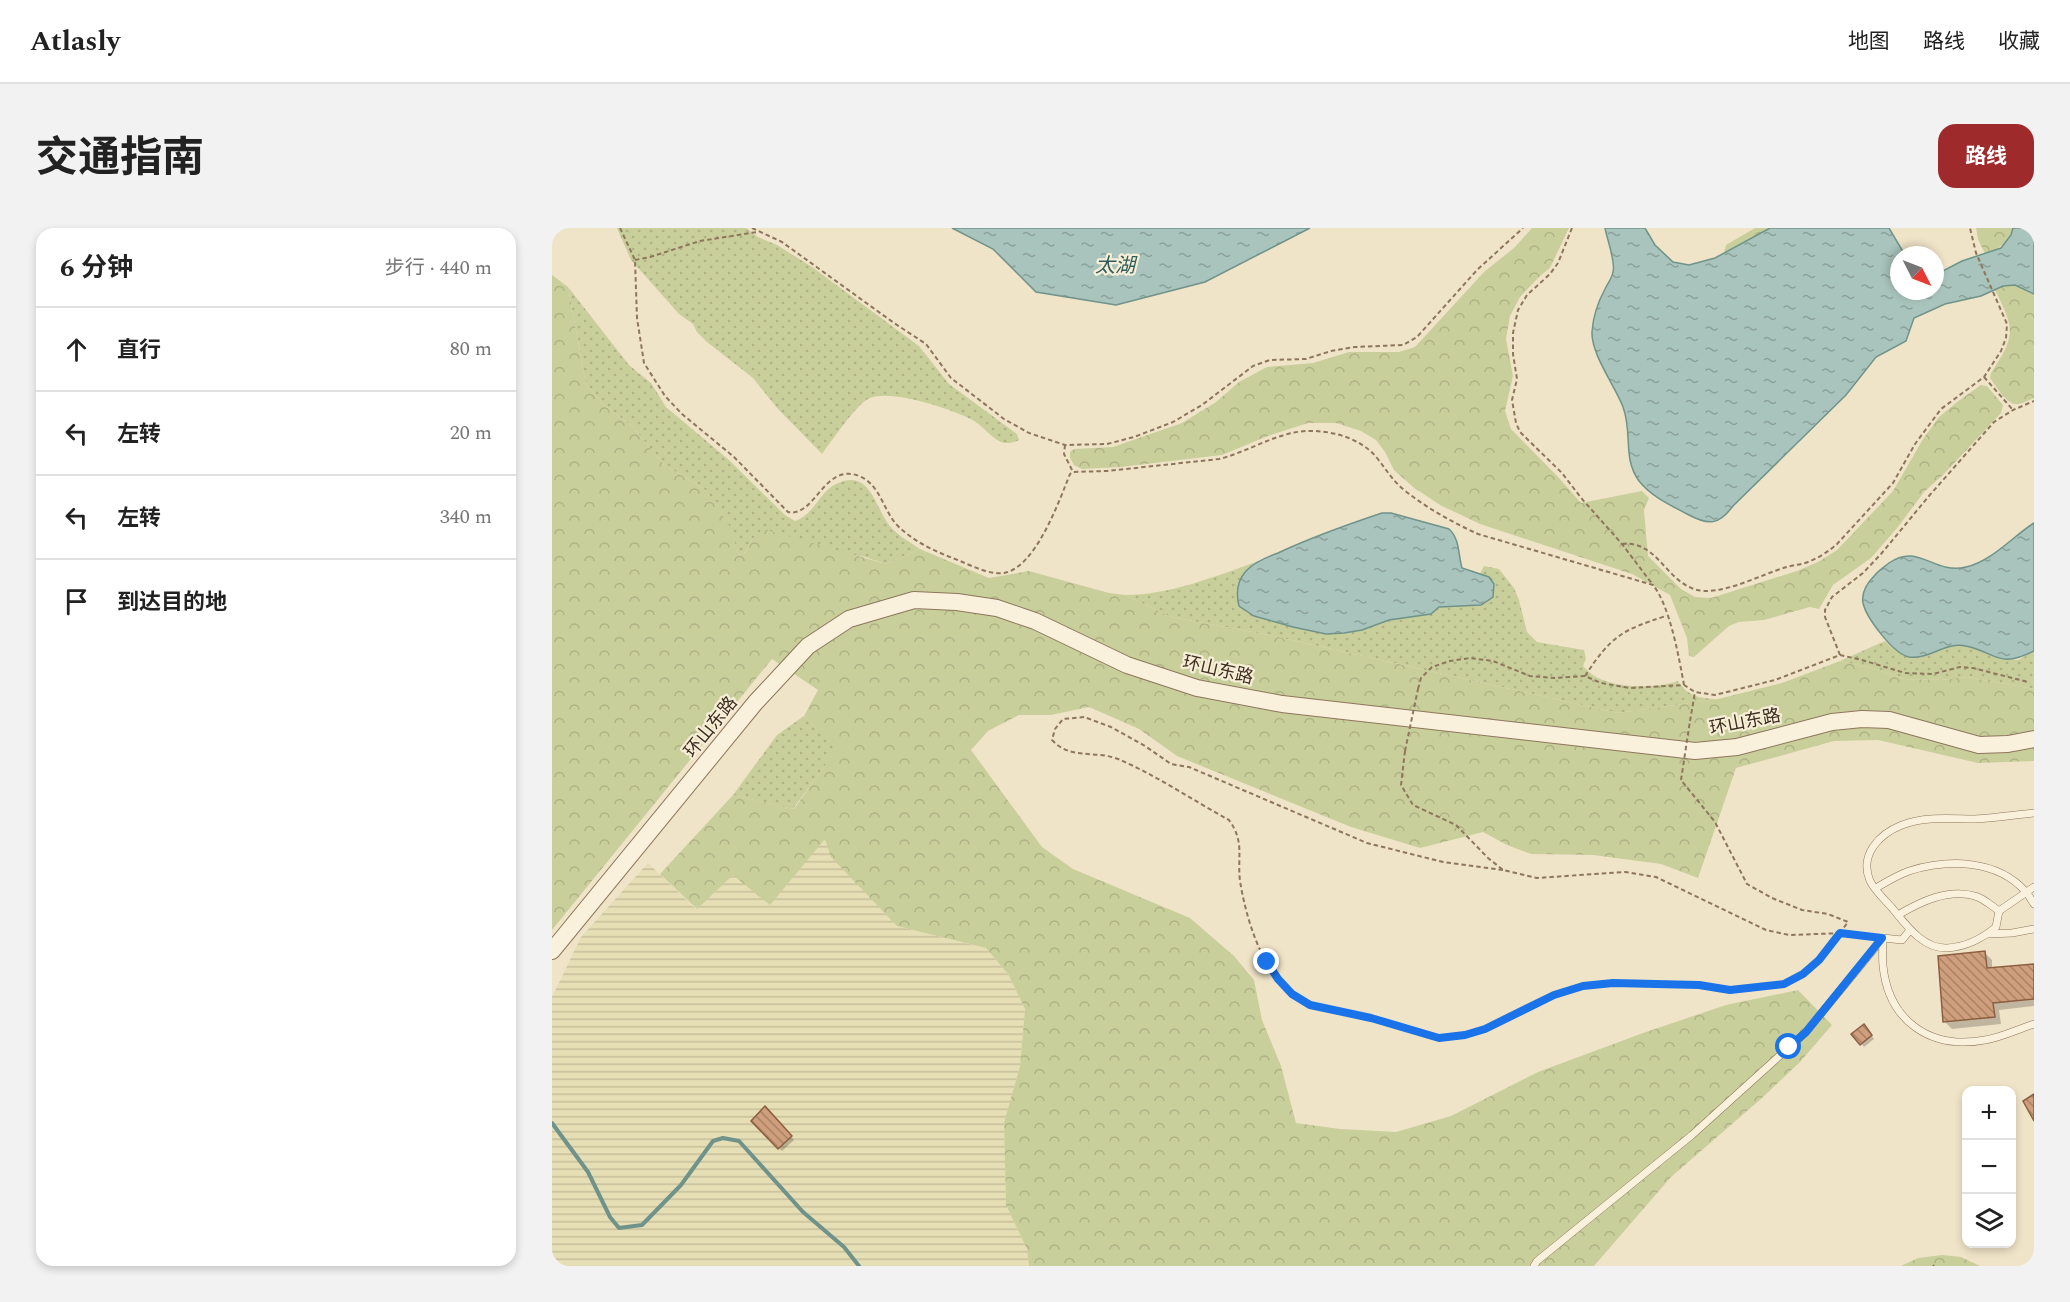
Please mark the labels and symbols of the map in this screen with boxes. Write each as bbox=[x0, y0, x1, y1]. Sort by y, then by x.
north arrow bbox=[1890, 246, 1944, 300]
water label: 太湖 bbox=[1095, 251, 1138, 281]
street label: 环山东路 bbox=[1180, 649, 1256, 691]
street label: 环山东路 bbox=[678, 691, 744, 763]
street label: 环山东路 bbox=[1707, 702, 1783, 742]
route end bbox=[1253, 948, 1279, 974]
route start bbox=[1775, 1033, 1801, 1059]

